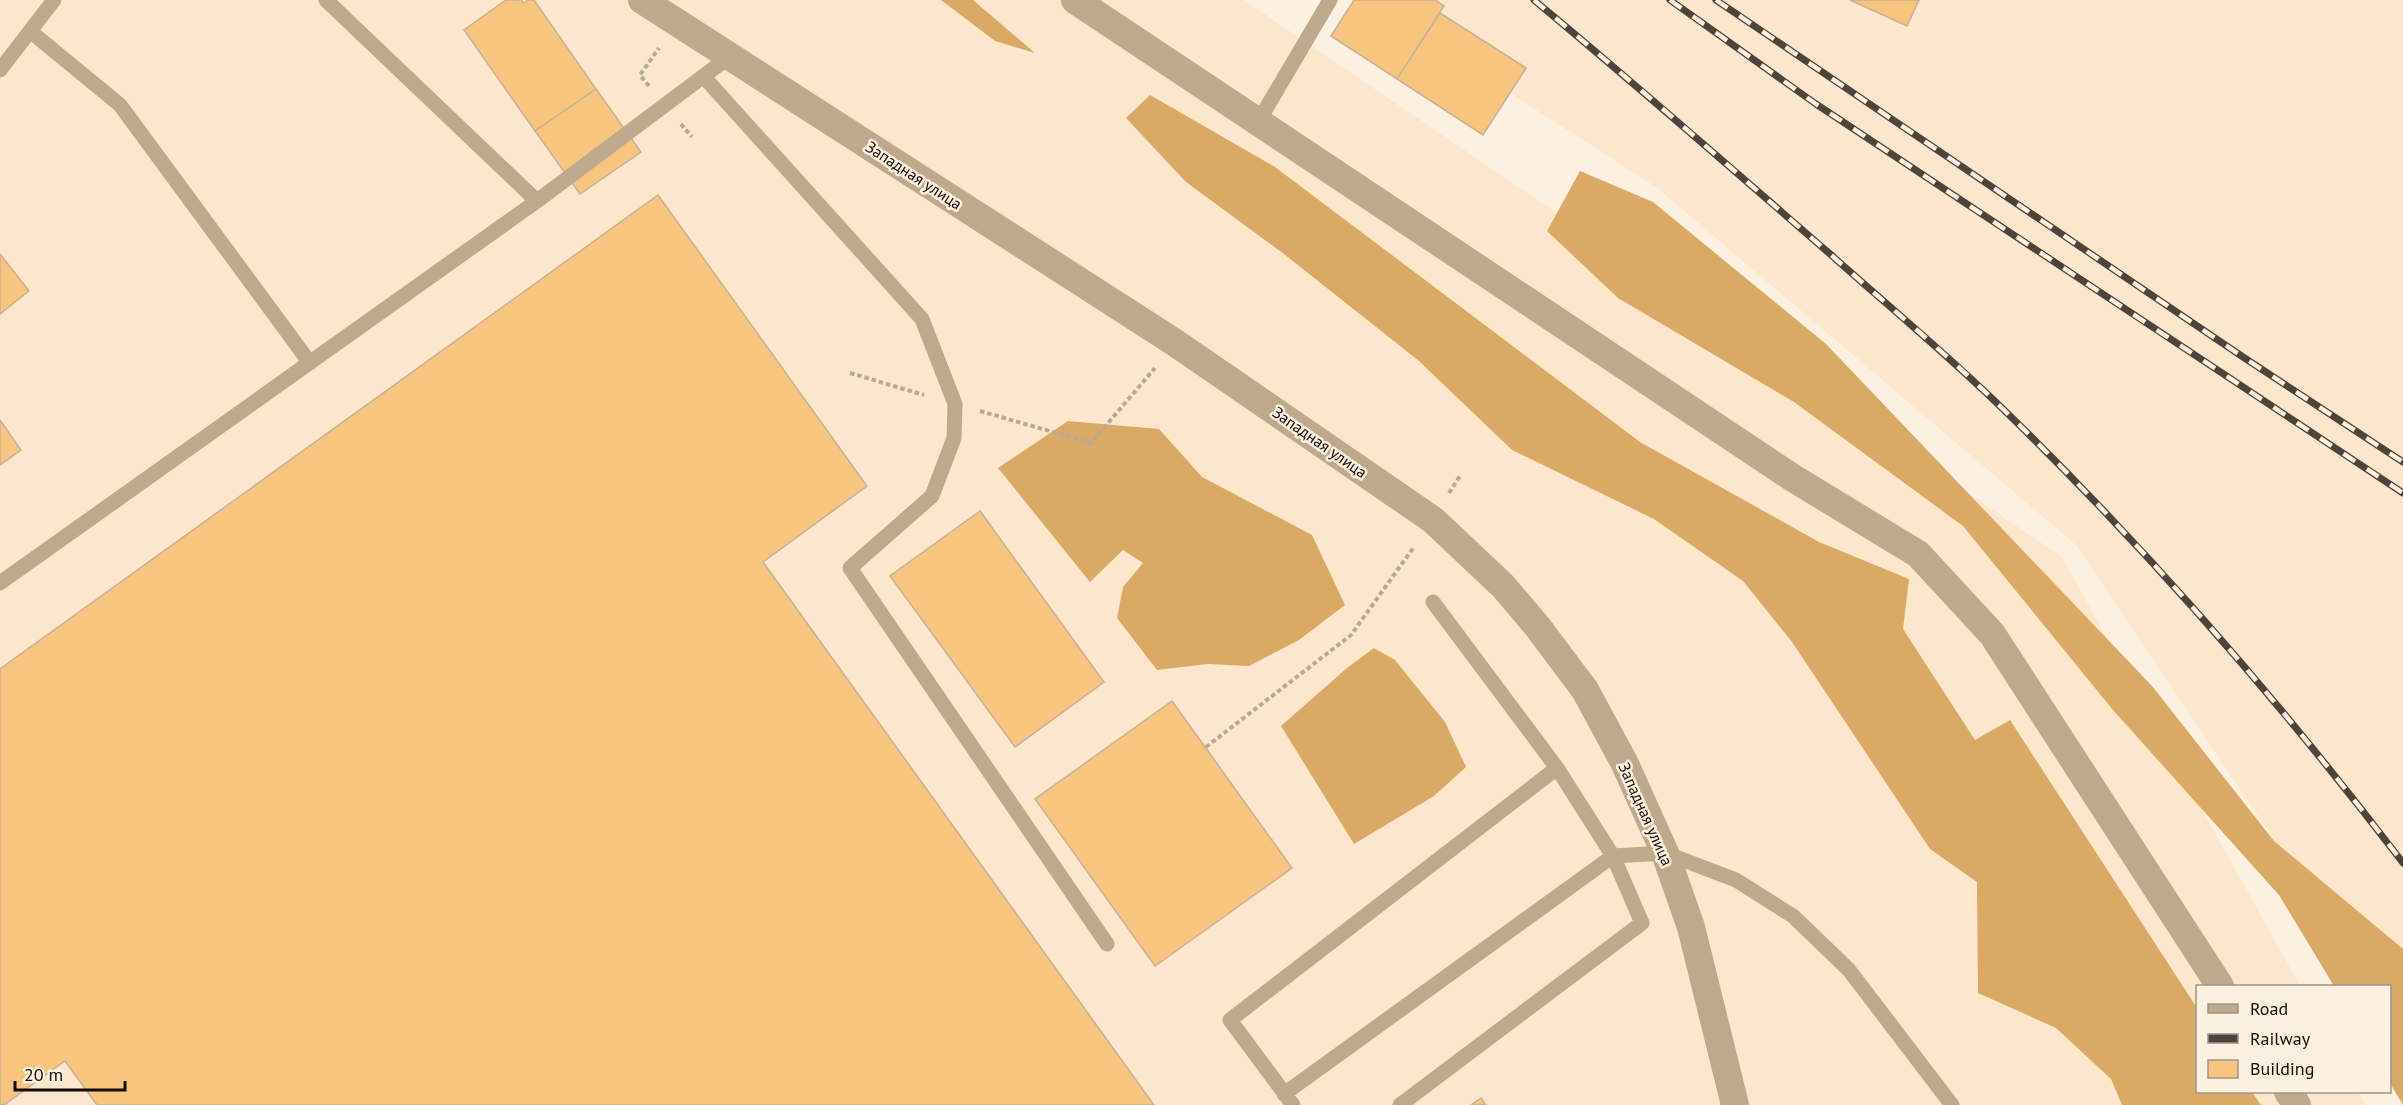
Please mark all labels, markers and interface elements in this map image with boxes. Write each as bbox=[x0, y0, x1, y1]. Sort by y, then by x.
street label: Западная улица bbox=[862, 136, 966, 214]
street label: Западная улица bbox=[1269, 402, 1371, 482]
street label: Западная улица bbox=[1614, 759, 1678, 869]
legend bbox=[2196, 985, 2391, 1093]
text: Road bbox=[2250, 997, 2288, 1020]
text: Railway bbox=[2250, 1027, 2311, 1050]
scale bar bbox=[15, 1054, 124, 1092]
text: Building bbox=[2250, 1057, 2314, 1080]
text: 20 m bbox=[24, 1063, 63, 1086]

